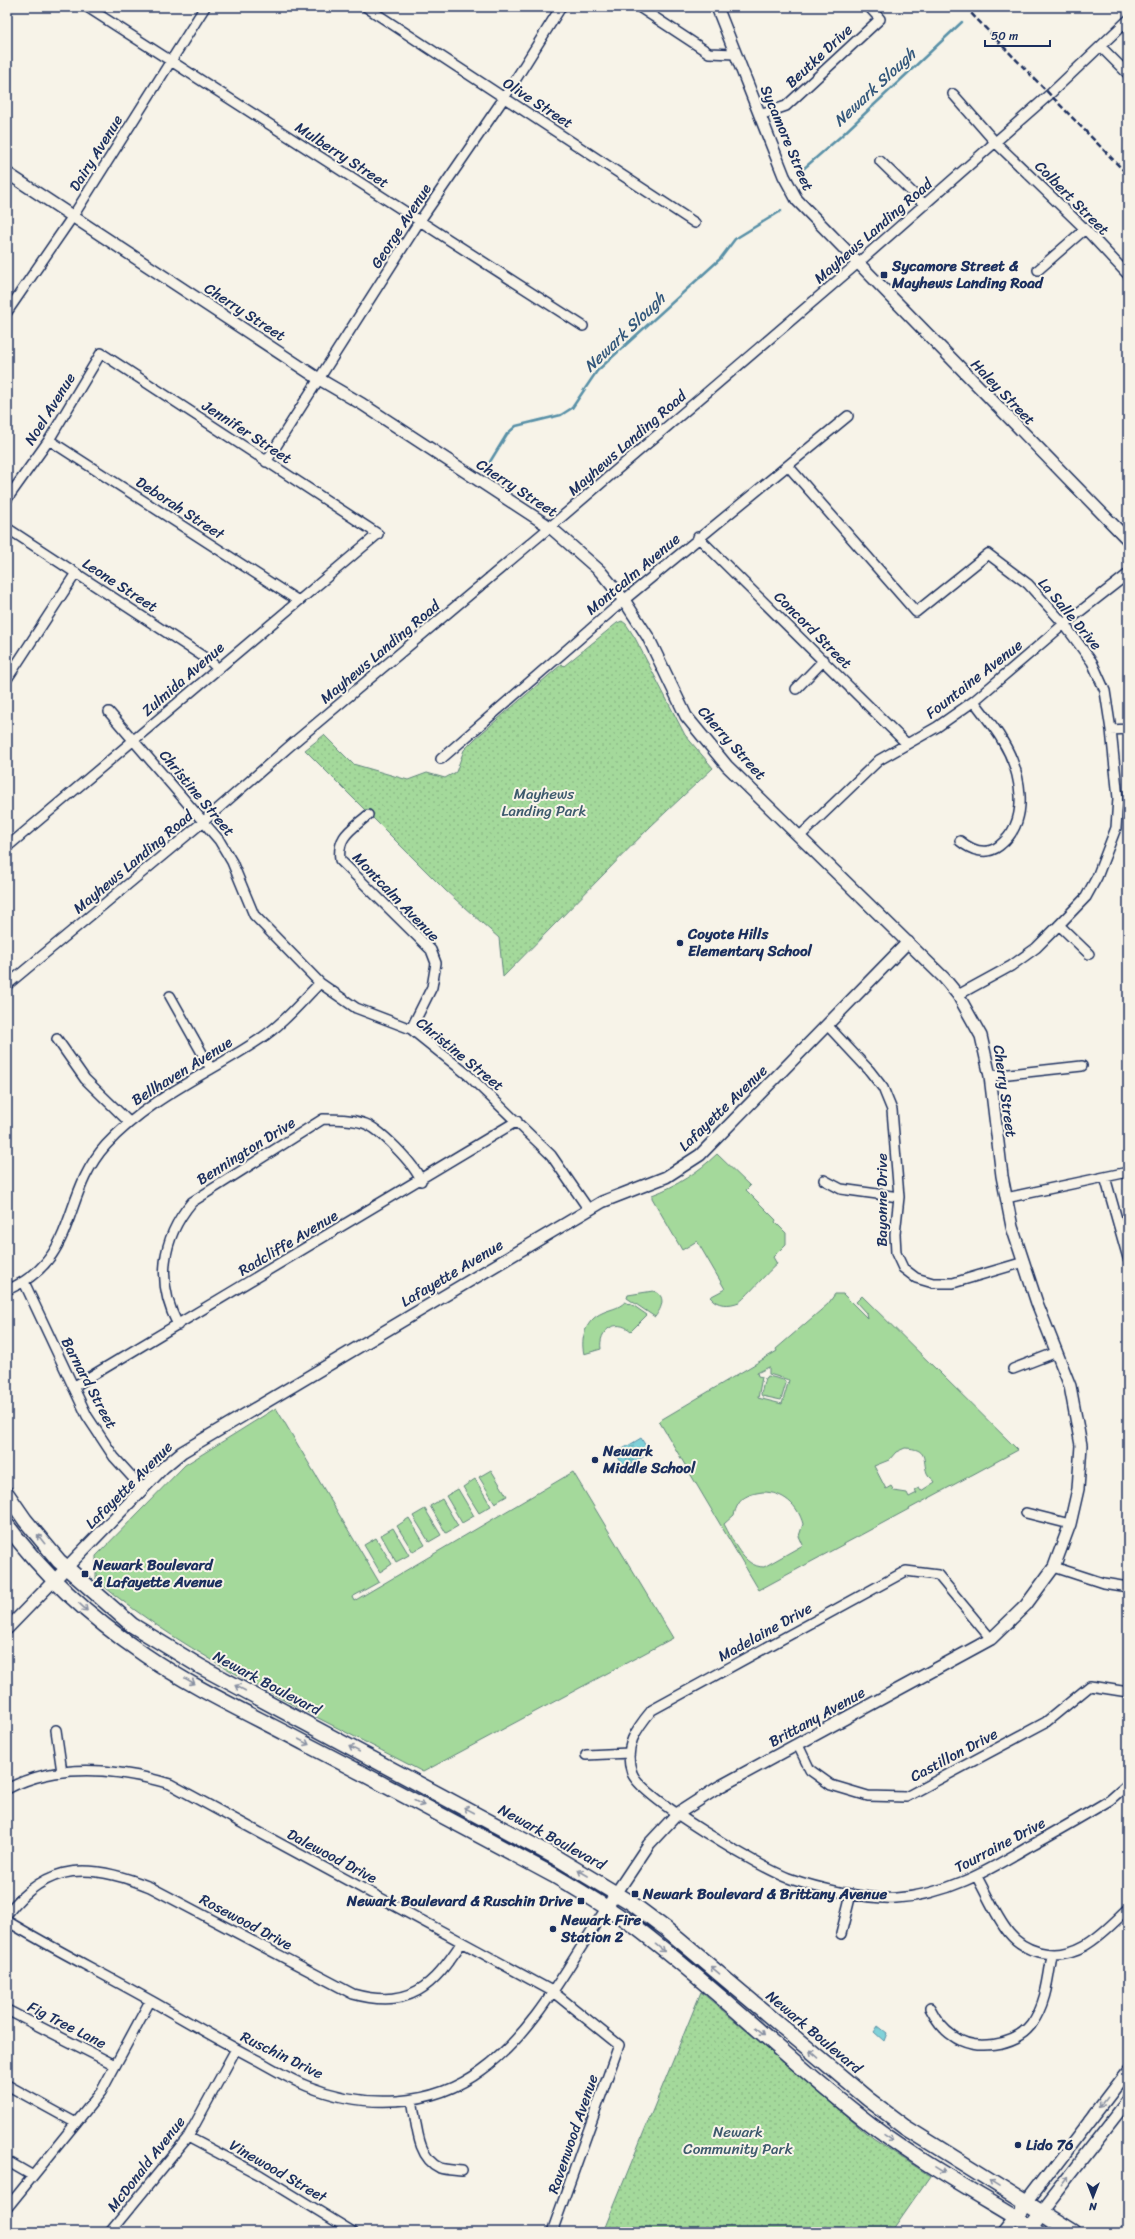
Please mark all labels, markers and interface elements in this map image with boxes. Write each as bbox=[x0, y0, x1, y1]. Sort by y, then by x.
street label: Beutke Drive bbox=[779, 17, 859, 94]
scale bar bbox=[985, 22, 1050, 48]
text: 50 m bbox=[991, 25, 1018, 47]
water label: Newark Slough bbox=[826, 40, 924, 134]
street label: Olive Street bbox=[497, 70, 579, 136]
street label: Sycamore Street bbox=[753, 81, 821, 195]
street label: Dairy Avenue bbox=[62, 109, 130, 197]
street label: Mulberry Street bbox=[290, 115, 395, 196]
street label: Colbert Street bbox=[1028, 154, 1116, 242]
street label: Mayhews Landing Road bbox=[808, 171, 939, 290]
street label: George Avenue bbox=[364, 178, 438, 274]
place label: Sycamore Street & Mayhews Landing Road bbox=[891, 253, 1045, 296]
marker: Sycamore Street & Mayhews Landing Road bbox=[879, 270, 889, 280]
street label: Cherry Street bbox=[199, 276, 291, 348]
water label: Newark Slough bbox=[576, 284, 673, 379]
street label: Haley Street bbox=[964, 352, 1042, 432]
street label: Noel Avenue bbox=[17, 367, 83, 451]
street label: Mayhews Landing Road bbox=[562, 383, 693, 502]
street label: Jennifer Street bbox=[196, 393, 298, 471]
street label: Cherry Street bbox=[471, 452, 563, 524]
street label: Deborah Street bbox=[130, 469, 230, 547]
street label: Montcalm Avenue bbox=[580, 526, 686, 622]
street label: Leone Street bbox=[77, 551, 163, 619]
street label: La Salle Drive bbox=[1031, 572, 1109, 657]
street label: Concord Street bbox=[768, 585, 859, 676]
street label: Mayhews Landing Road bbox=[314, 593, 447, 710]
street label: Fountaine Avenue bbox=[920, 632, 1029, 726]
street label: Zulmida Avenue bbox=[135, 635, 231, 723]
street label: Cherry Street bbox=[691, 700, 773, 787]
street label: Christine Street bbox=[153, 744, 242, 843]
park label: Mayhews Landing Park bbox=[502, 781, 587, 824]
street label: Mayhews Landing Road bbox=[67, 803, 200, 920]
street label: Montcalm Avenue bbox=[346, 846, 446, 948]
place label: Coyote Hills Elementary School bbox=[687, 921, 813, 964]
marker: Coyote Hills Elementary School bbox=[675, 938, 685, 948]
street label: Christine Street bbox=[410, 1010, 510, 1098]
street label: Bellhaven Avenue bbox=[126, 1029, 238, 1113]
street label: Cherry Street bbox=[986, 1043, 1024, 1139]
street label: Lafayette Avenue bbox=[672, 1058, 774, 1158]
street label: Bennington Drive bbox=[191, 1110, 301, 1192]
street label: Bayonne Drive bbox=[869, 1153, 895, 1247]
street label: Radcliffe Avenue bbox=[233, 1203, 343, 1283]
street label: Lafayette Avenue bbox=[396, 1232, 509, 1314]
street label: Barnard Street bbox=[54, 1332, 124, 1434]
street label: Lafayette Avenue bbox=[79, 1435, 179, 1535]
place label: Newark Middle School bbox=[602, 1438, 696, 1481]
marker: Newark Middle School bbox=[590, 1455, 600, 1465]
one-way arrow bbox=[36, 1534, 45, 1545]
place label: Newark Boulevard & Lafayette Avenue bbox=[92, 1552, 223, 1595]
marker: Newark Boulevard & Lafayette Avenue bbox=[80, 1569, 90, 1579]
street label: Madelaine Drive bbox=[713, 1595, 817, 1669]
one-way arrow bbox=[78, 1603, 88, 1612]
street label: Newark Boulevard bbox=[208, 1643, 327, 1723]
one-way arrow bbox=[184, 1677, 196, 1685]
street label: Brittany Avenue bbox=[764, 1680, 870, 1754]
one-way arrow bbox=[234, 1684, 246, 1691]
street label: Castillon Drive bbox=[905, 1721, 1003, 1789]
one-way arrow bbox=[298, 1739, 310, 1747]
one-way arrow bbox=[348, 1745, 360, 1752]
street label: Newark Boulevard bbox=[493, 1797, 612, 1878]
one-way arrow bbox=[413, 1800, 425, 1808]
one-way arrow bbox=[463, 1806, 475, 1814]
street label: Tourraine Drive bbox=[950, 1810, 1051, 1880]
street label: Dalewood Drive bbox=[282, 1821, 382, 1891]
one-way arrow bbox=[577, 1868, 589, 1876]
place label: Newark Boulevard & Brittany Avenue bbox=[642, 1881, 888, 1907]
street label: Rosewood Drive bbox=[195, 1887, 297, 1957]
place label: Newark Boulevard & Ruschin Drive bbox=[346, 1888, 573, 1914]
marker: Newark Boulevard & Brittany Avenue bbox=[630, 1889, 640, 1899]
marker: Newark Boulevard & Ruschin Drive bbox=[576, 1896, 586, 1906]
place label: Newark Fire Station 2 bbox=[560, 1907, 641, 1950]
marker: Newark Fire Station 2 bbox=[548, 1924, 558, 1934]
one-way arrow bbox=[655, 1943, 666, 1952]
one-way arrow bbox=[709, 1965, 720, 1974]
street label: Newark Boulevard bbox=[760, 1984, 869, 2081]
street label: Fig Tree Lane bbox=[23, 1994, 111, 2056]
street label: Ruschin Drive bbox=[236, 2024, 328, 2086]
one-way arrow bbox=[754, 2027, 765, 2036]
one-way arrow bbox=[809, 2049, 819, 2058]
street label: Ravenwood Avenue bbox=[540, 2070, 606, 2197]
one-way arrow bbox=[1100, 2096, 1108, 2107]
street label: McDonald Avenue bbox=[100, 2110, 192, 2218]
park label: Newark Community Park bbox=[683, 2119, 794, 2162]
street label: Vinewood Street bbox=[224, 2132, 333, 2210]
place label: Lido 76 bbox=[1026, 2132, 1074, 2158]
one-way arrow bbox=[883, 2133, 894, 2141]
marker: Lido 76 bbox=[1013, 2140, 1023, 2150]
one-way arrow bbox=[934, 2166, 945, 2174]
one-way arrow bbox=[1061, 2176, 1069, 2187]
north arrow bbox=[1073, 2177, 1113, 2217]
one-way arrow bbox=[989, 2179, 1000, 2187]
text: N bbox=[1089, 2197, 1098, 2216]

